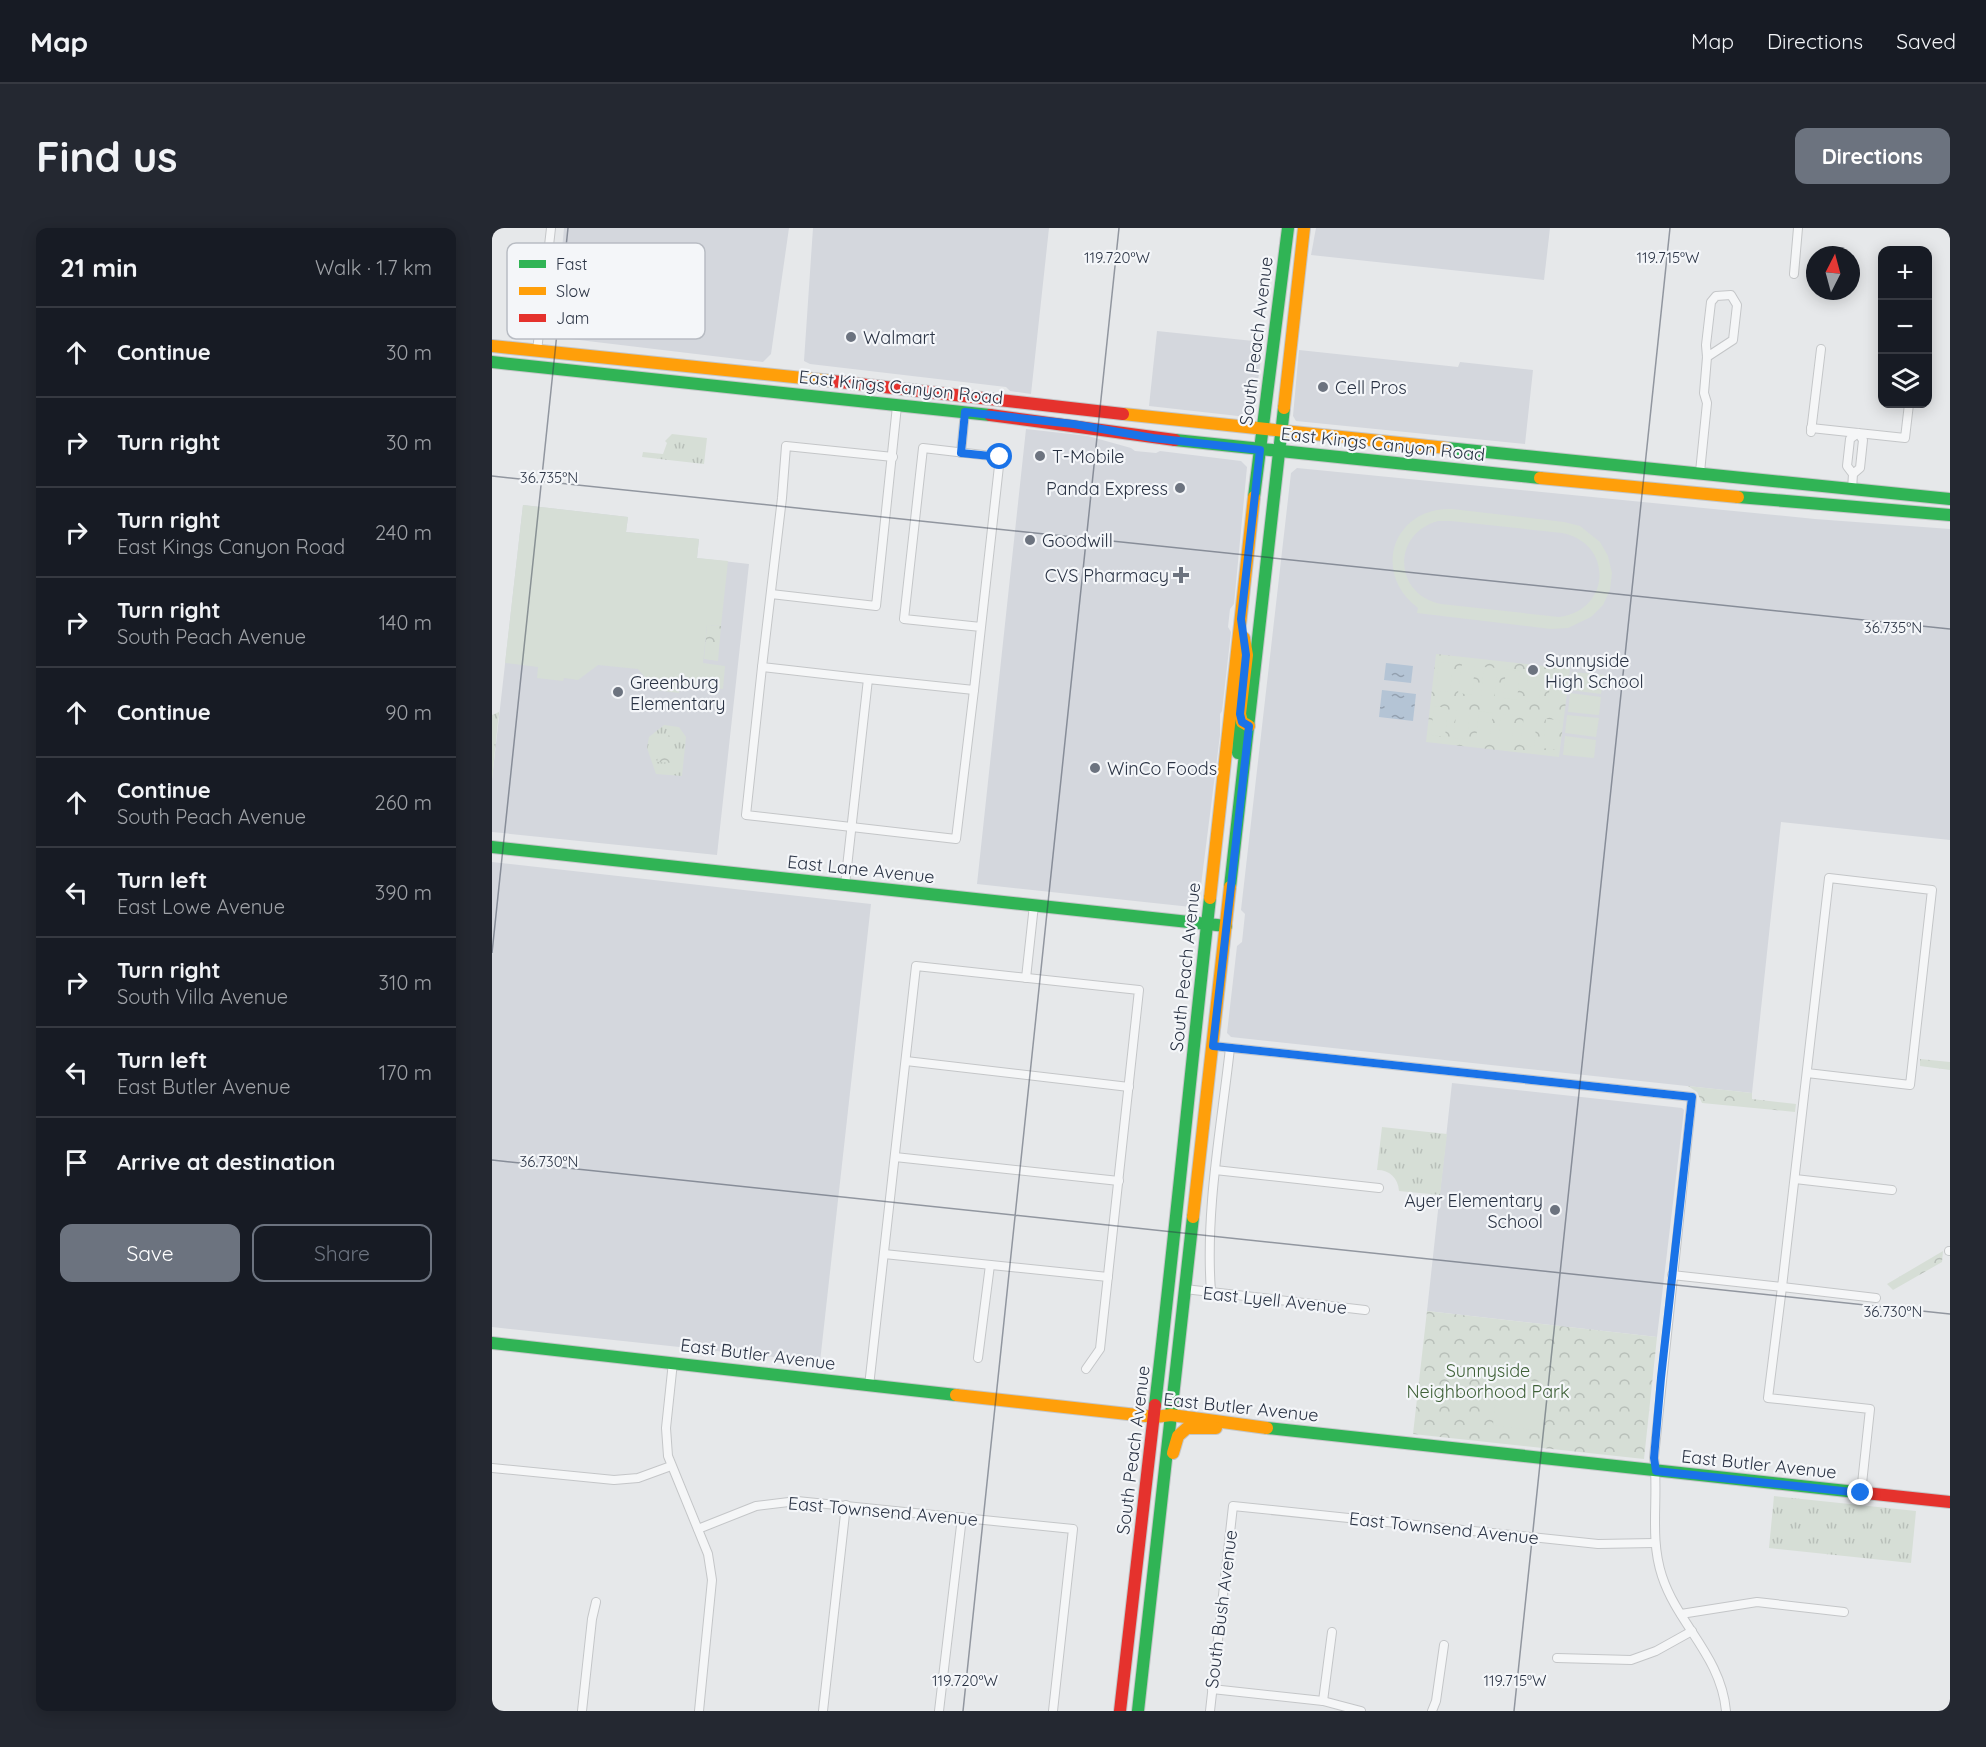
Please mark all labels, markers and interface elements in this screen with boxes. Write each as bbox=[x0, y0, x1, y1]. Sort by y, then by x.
text: Map bbox=[30, 24, 88, 59]
text: Map bbox=[1691, 28, 1734, 54]
text: Directions bbox=[1767, 28, 1863, 54]
text: Saved bbox=[1896, 28, 1956, 54]
button: Directions bbox=[1795, 128, 1950, 184]
text: Find us bbox=[36, 130, 178, 183]
legend bbox=[507, 243, 705, 339]
north arrow bbox=[1806, 246, 1860, 300]
map controls bbox=[1878, 246, 1932, 408]
button: + bbox=[1878, 246, 1932, 300]
text: 119.720°W bbox=[1084, 248, 1150, 267]
text: 119.715°W bbox=[1636, 248, 1700, 267]
text: 21 min bbox=[60, 251, 138, 284]
text: Fast bbox=[556, 254, 587, 274]
text: Walk · 1.7 km bbox=[315, 255, 432, 280]
street label: South Peach Avenue bbox=[1234, 255, 1278, 427]
text: Slow bbox=[556, 281, 590, 301]
button: − bbox=[1878, 300, 1932, 354]
text: Jam bbox=[556, 308, 589, 328]
place label: Walmart bbox=[863, 326, 936, 349]
marker: Walmart bbox=[844, 330, 858, 344]
icon: ahead bbox=[60, 336, 93, 369]
text: Continue bbox=[117, 338, 211, 366]
text: 30 m bbox=[386, 340, 432, 365]
button: layers bbox=[1878, 354, 1932, 408]
street label: East Kings Canyon Road bbox=[798, 365, 1004, 409]
place label: Cell Pros bbox=[1335, 376, 1407, 399]
marker: Cell Pros bbox=[1316, 380, 1330, 394]
street label: East Kings Canyon Road bbox=[1280, 422, 1486, 466]
icon: right bbox=[60, 426, 93, 459]
text: Turn right bbox=[117, 428, 221, 456]
text: 30 m bbox=[386, 430, 432, 455]
route start bbox=[986, 443, 1012, 469]
place label: T-Mobile bbox=[1052, 445, 1125, 468]
marker: T-Mobile bbox=[1033, 449, 1047, 463]
text: 36.735°N bbox=[520, 468, 578, 487]
place label: Panda Express bbox=[1046, 477, 1168, 500]
marker: Panda Express bbox=[1173, 481, 1187, 495]
text: Turn right bbox=[117, 506, 221, 534]
icon: right bbox=[60, 516, 93, 549]
text: 240 m bbox=[375, 520, 432, 545]
place label: Goodwill bbox=[1042, 529, 1113, 552]
marker: Goodwill bbox=[1023, 533, 1037, 547]
text: East Kings Canyon Road bbox=[117, 534, 345, 559]
place label: CVS Pharmacy bbox=[1045, 564, 1169, 587]
marker: CVS Pharmacy bbox=[1174, 568, 1188, 582]
text: Turn right bbox=[117, 596, 221, 624]
icon: right bbox=[60, 606, 93, 639]
text: 140 m bbox=[379, 610, 432, 635]
text: 36.735°N bbox=[1864, 618, 1922, 637]
text: South Peach Avenue bbox=[117, 624, 306, 649]
place label: Sunnyside High School bbox=[1545, 649, 1644, 693]
marker: Sunnyside High School bbox=[1526, 663, 1540, 677]
place label: Greenburg Elementary bbox=[630, 671, 726, 715]
marker: Greenburg Elementary bbox=[611, 685, 625, 699]
icon: ahead bbox=[60, 696, 93, 729]
text: Continue bbox=[117, 698, 211, 726]
text: 90 m bbox=[385, 700, 432, 725]
place label: WinCo Foods bbox=[1107, 757, 1217, 780]
marker: WinCo Foods bbox=[1088, 761, 1102, 775]
text: Continue bbox=[117, 776, 211, 804]
icon: ahead bbox=[60, 786, 93, 819]
text: 260 m bbox=[375, 790, 432, 815]
text: South Peach Avenue bbox=[117, 804, 306, 829]
street label: East Lane Avenue bbox=[786, 850, 936, 888]
text: Turn left bbox=[117, 866, 207, 894]
icon: left bbox=[60, 876, 93, 909]
text: 390 m bbox=[375, 880, 432, 905]
street label: South Peach Avenue bbox=[1165, 881, 1205, 1053]
text: East Lowe Avenue bbox=[117, 894, 285, 919]
text: Turn right bbox=[117, 956, 221, 984]
icon: right bbox=[60, 966, 93, 999]
text: 310 m bbox=[379, 970, 432, 995]
text: South Villa Avenue bbox=[117, 984, 288, 1009]
text: Turn left bbox=[117, 1046, 207, 1074]
icon: left bbox=[60, 1056, 93, 1089]
text: 170 m bbox=[379, 1060, 432, 1085]
text: East Butler Avenue bbox=[117, 1074, 291, 1099]
icon: arrive bbox=[60, 1146, 93, 1179]
text: Arrive at destination bbox=[117, 1148, 335, 1176]
text: 36.730°N bbox=[519, 1152, 579, 1171]
place label: Ayer Elementary School bbox=[1404, 1189, 1543, 1233]
marker: Ayer Elementary School bbox=[1548, 1203, 1562, 1217]
button: Save bbox=[60, 1224, 240, 1282]
button: Share bbox=[252, 1224, 432, 1282]
street label: East Lyell Avenue bbox=[1202, 1281, 1348, 1319]
text: 36.730°N bbox=[1863, 1302, 1923, 1321]
street label: East Butler Avenue bbox=[679, 1333, 837, 1375]
park label: Sunnyside Neighborhood Park bbox=[1406, 1359, 1570, 1403]
street label: South Peach Avenue bbox=[1111, 1364, 1155, 1536]
street label: East Butler Avenue bbox=[1162, 1387, 1320, 1427]
street label: East Butler Avenue bbox=[1680, 1444, 1838, 1484]
route end bbox=[1847, 1479, 1873, 1505]
street label: East Townsend Avenue bbox=[787, 1491, 979, 1531]
street label: East Townsend Avenue bbox=[1348, 1507, 1540, 1549]
street label: South Bush Avenue bbox=[1200, 1528, 1242, 1690]
text: 119.720°W bbox=[932, 1671, 998, 1690]
text: 119.715°W bbox=[1483, 1671, 1547, 1690]

